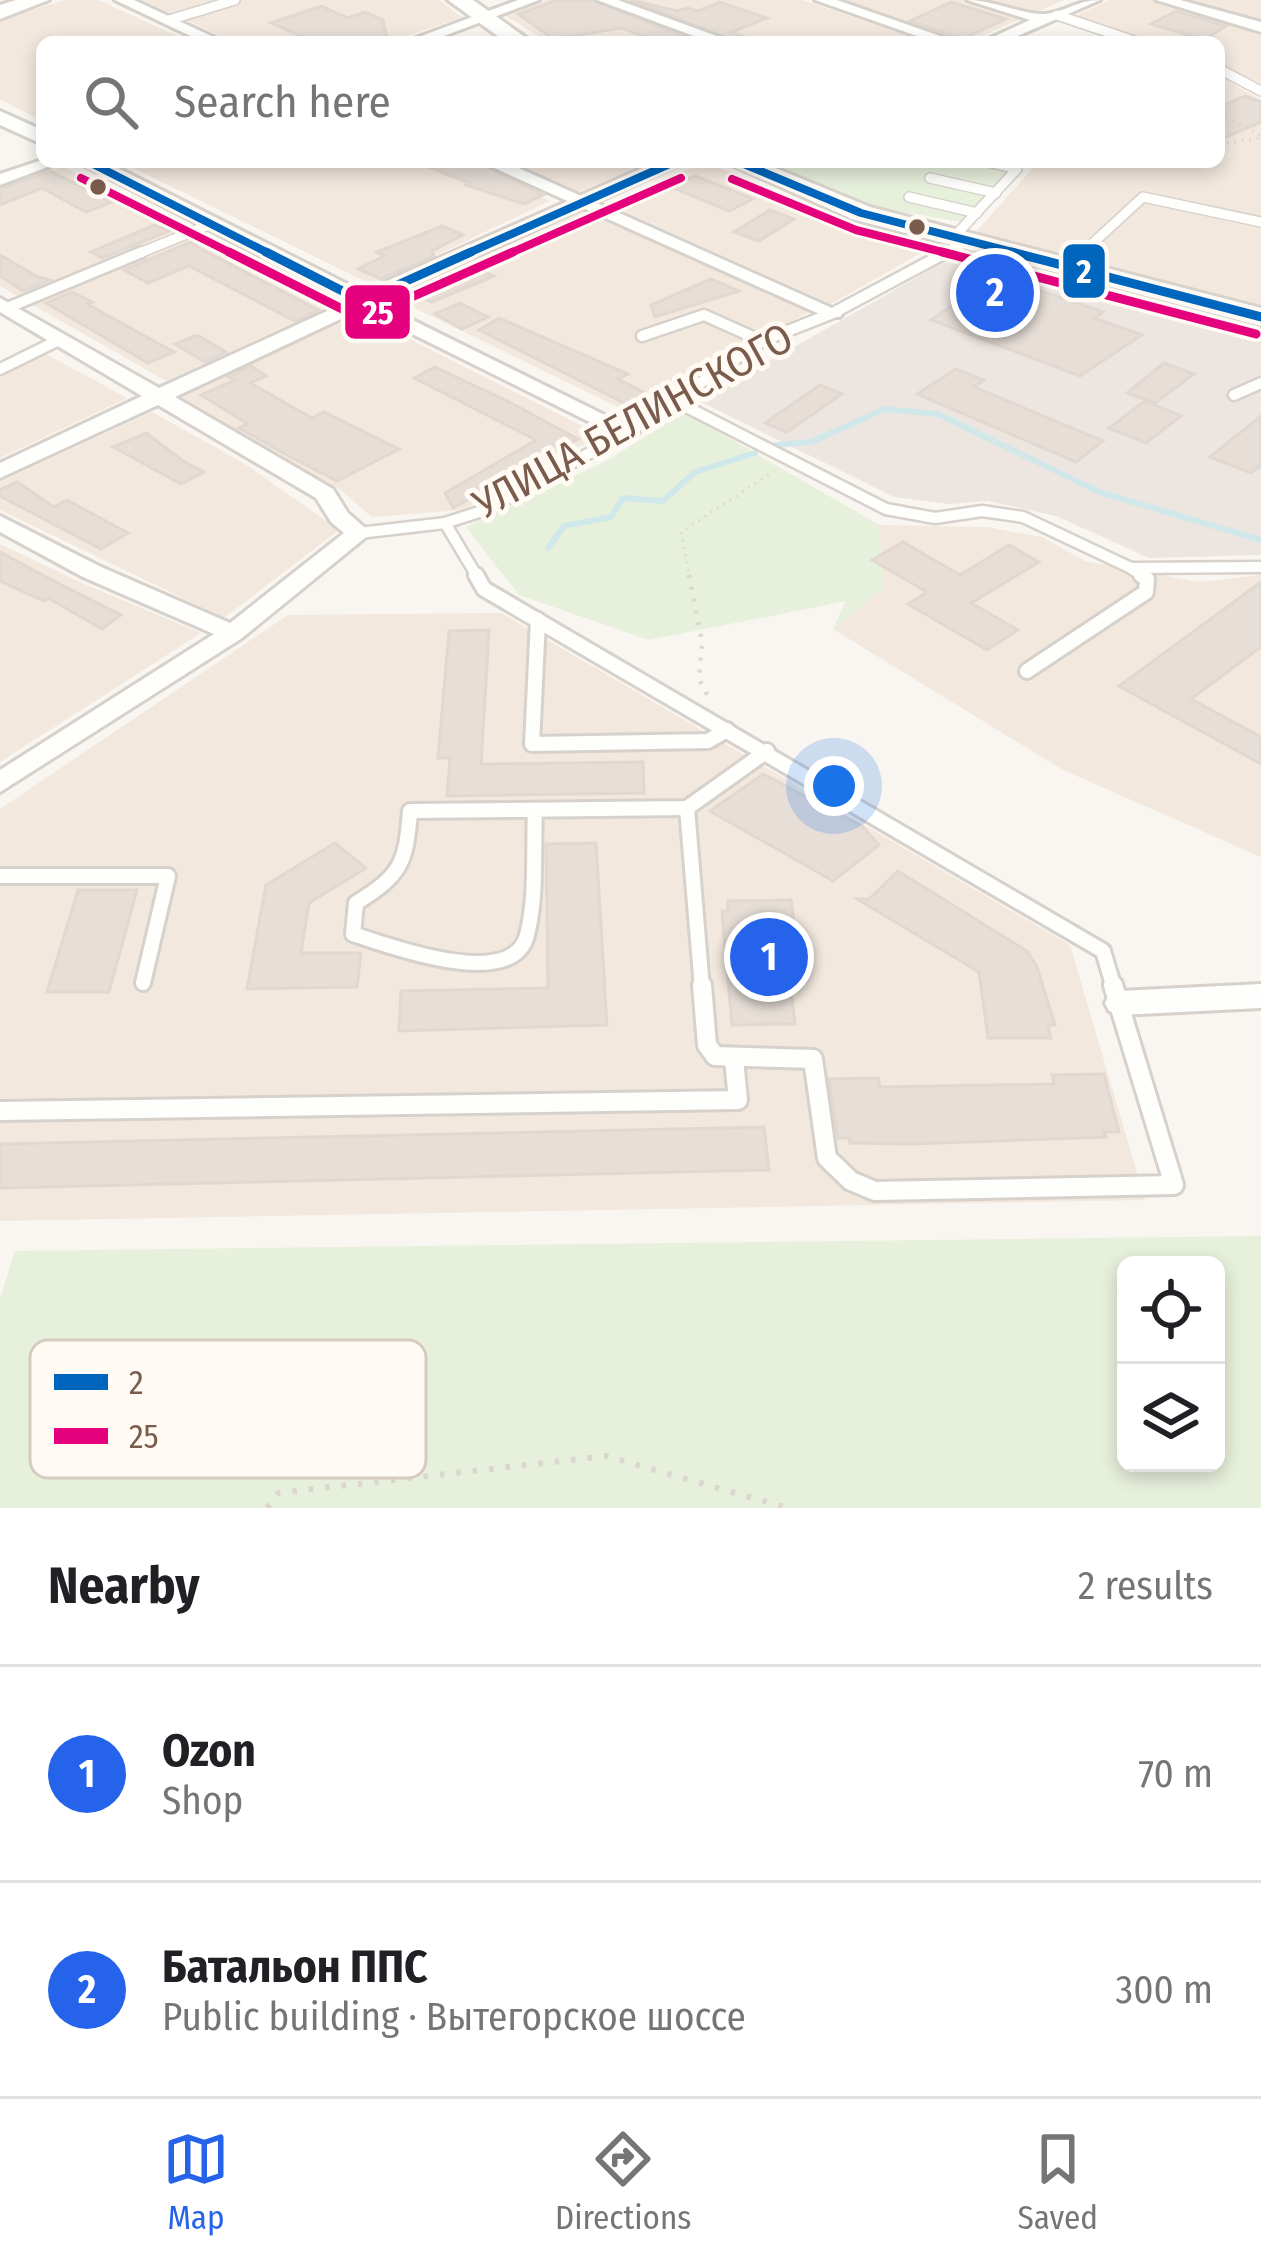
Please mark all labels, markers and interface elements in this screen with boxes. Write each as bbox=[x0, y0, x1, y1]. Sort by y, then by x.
search box bbox=[36, 36, 1225, 168]
icon: search bbox=[78, 69, 144, 135]
text: Search here bbox=[174, 75, 391, 129]
unlabelled marker bbox=[87, 176, 109, 198]
unlabelled marker bbox=[906, 216, 928, 238]
line badge: 2 bbox=[1061, 242, 1107, 300]
pin: 2 bbox=[956, 248, 1034, 338]
text: 2 bbox=[1075, 252, 1092, 292]
line badge: 25 bbox=[343, 283, 412, 341]
text: 25 bbox=[361, 293, 394, 333]
street label: УЛИЦА БЕЛИНСКОГО bbox=[464, 313, 801, 530]
your location bbox=[804, 756, 864, 816]
pin: 1 bbox=[730, 912, 808, 1002]
map controls bbox=[1117, 1256, 1225, 1472]
button: locate bbox=[1117, 1256, 1225, 1364]
legend bbox=[30, 1340, 426, 1478]
text: 2 bbox=[129, 1363, 144, 1403]
button: layers bbox=[1117, 1364, 1225, 1472]
text: 25 bbox=[129, 1417, 159, 1457]
text: Nearby bbox=[48, 1555, 200, 1617]
text: 2 results bbox=[1078, 1563, 1213, 1609]
text: Ozon bbox=[162, 1724, 256, 1778]
text: 1 bbox=[79, 1751, 95, 1797]
text: 70 m bbox=[1138, 1751, 1213, 1797]
text: Shop bbox=[162, 1778, 243, 1824]
text: Батальон ППС bbox=[162, 1940, 428, 1994]
text: 2 bbox=[78, 1967, 96, 2013]
text: 300 m bbox=[1116, 1967, 1213, 2013]
text: Public building · Вытегорское шоссе bbox=[162, 1994, 746, 2040]
tab: Map bbox=[163, 2126, 229, 2238]
tab: Directions bbox=[555, 2126, 691, 2238]
tab: Saved bbox=[1017, 2126, 1098, 2238]

